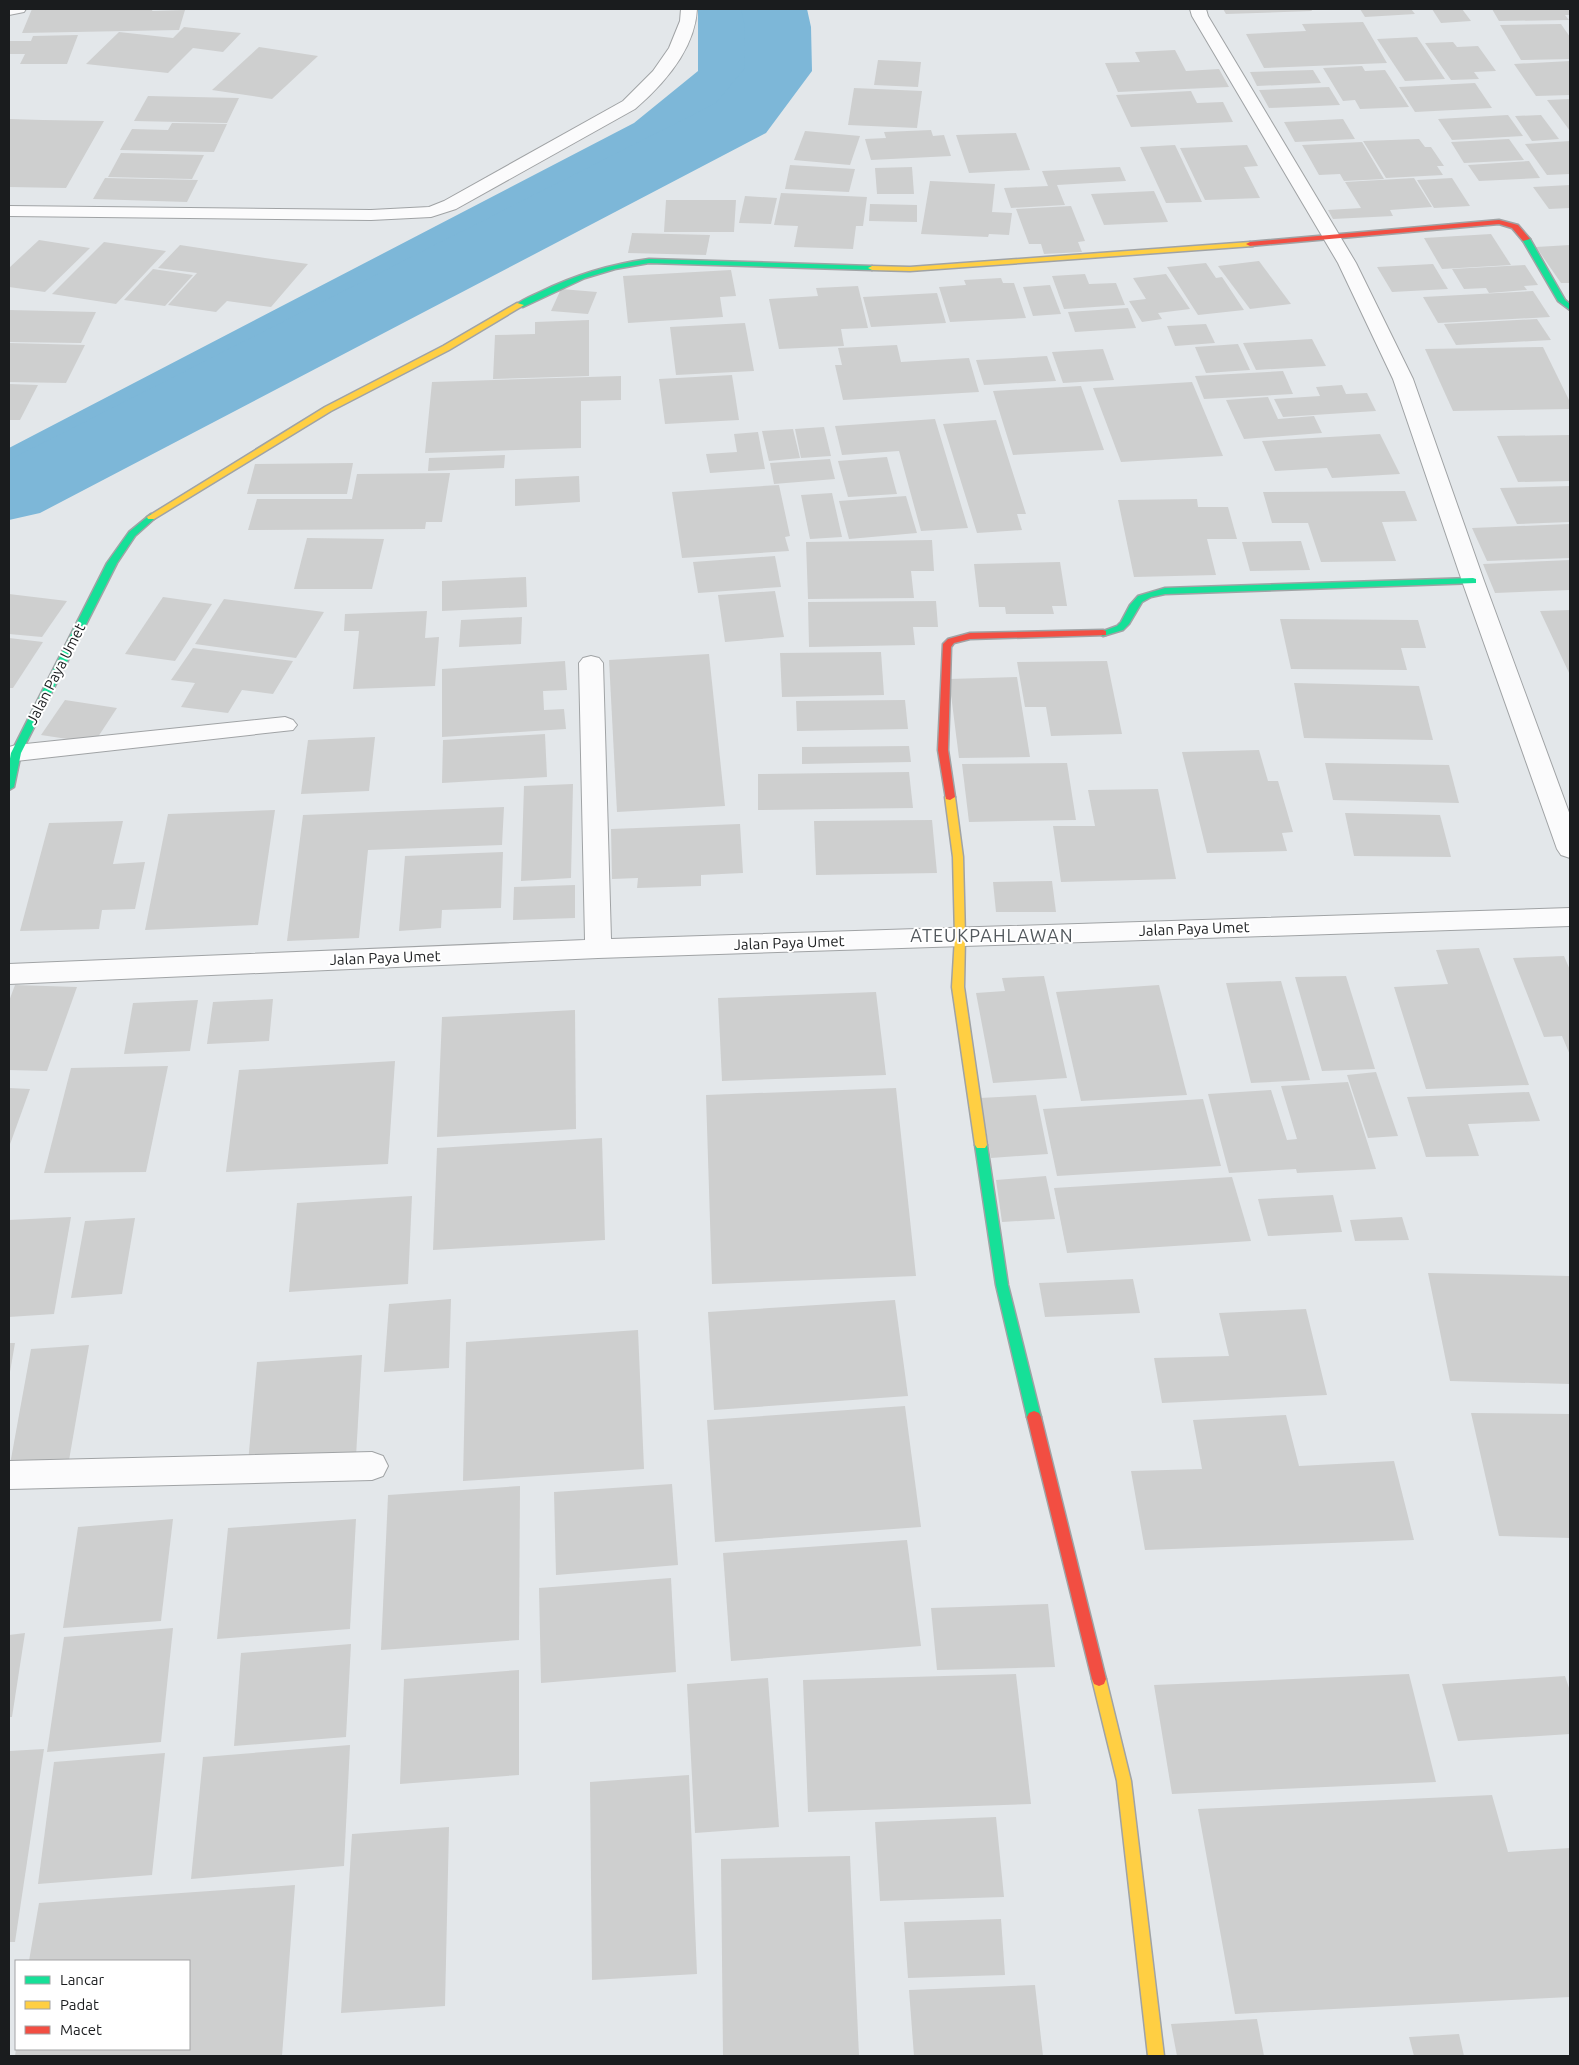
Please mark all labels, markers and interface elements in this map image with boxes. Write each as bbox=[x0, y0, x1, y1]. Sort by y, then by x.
street label: Jalan Paya Umet bbox=[23, 620, 88, 727]
street label: Jalan Paya Umet bbox=[1138, 918, 1250, 939]
district label: ATEUKPAHLAWAN bbox=[910, 925, 1074, 945]
street label: Jalan Paya Umet bbox=[733, 932, 845, 953]
street label: Jalan Paya Umet bbox=[329, 947, 441, 968]
legend bbox=[15, 1960, 190, 2050]
text: Lancar bbox=[60, 1971, 105, 1988]
text: Padat bbox=[60, 1996, 99, 2013]
text: Macet bbox=[60, 2021, 102, 2038]

